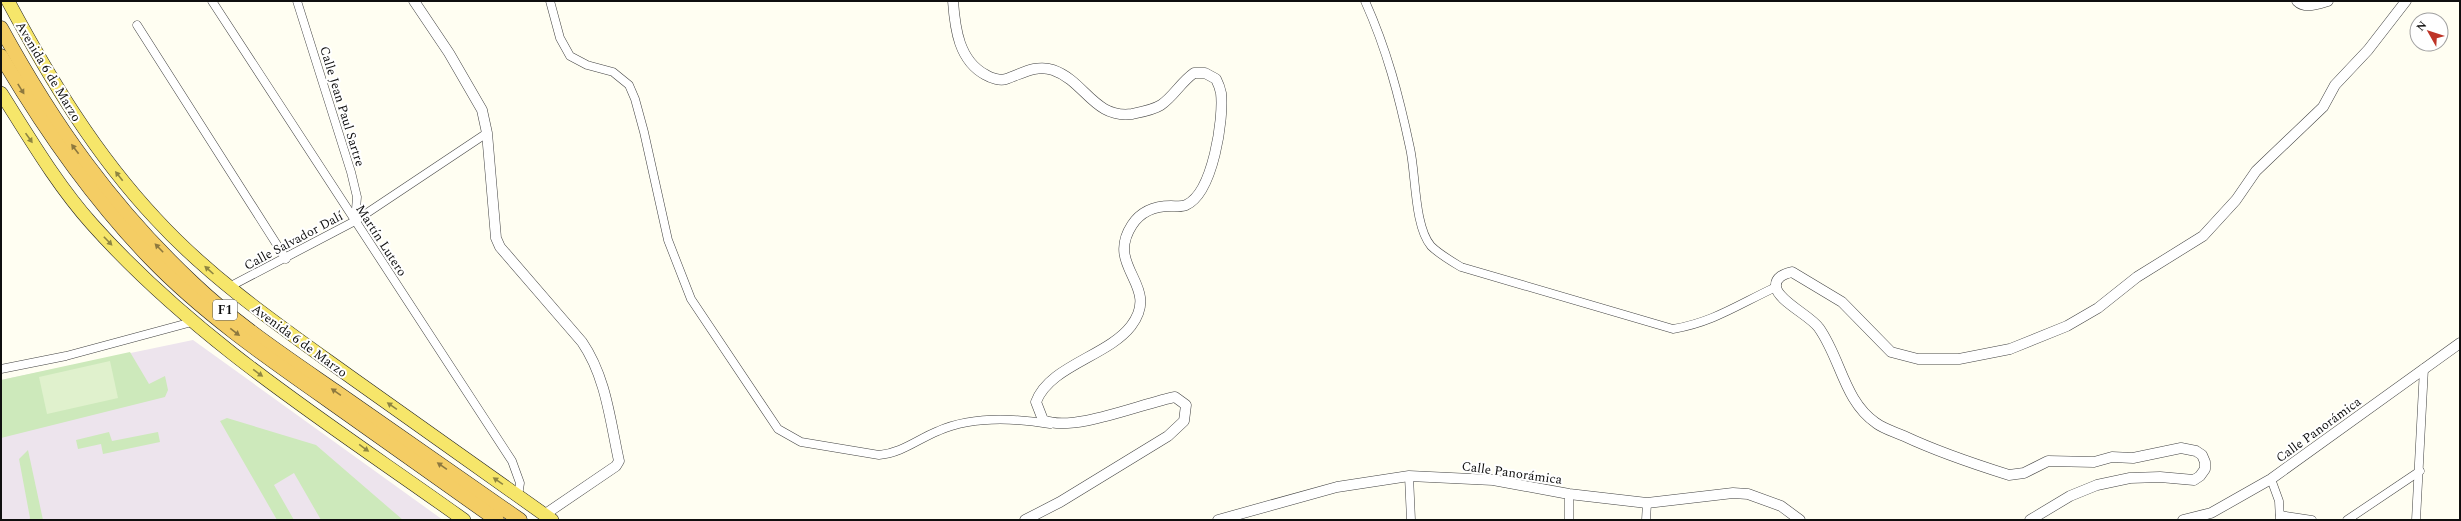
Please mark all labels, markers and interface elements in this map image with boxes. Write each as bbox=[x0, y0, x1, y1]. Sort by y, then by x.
north arrow bbox=[2409, 12, 2449, 52]
text: N bbox=[2412, 17, 2431, 35]
street label: Avenida 6 de Marzo bbox=[10, 18, 86, 125]
street label: Calle Jean Paul Sartre bbox=[314, 44, 370, 169]
one-way arrow bbox=[17, 84, 25, 94]
one-way arrow bbox=[25, 132, 33, 143]
one-way arrow bbox=[71, 144, 79, 155]
one-way arrow bbox=[115, 171, 123, 182]
street label: Martín Lutero bbox=[350, 201, 412, 280]
street label: Calle Salvador Dalí bbox=[240, 206, 347, 275]
one-way arrow bbox=[103, 236, 113, 246]
one-way arrow bbox=[155, 244, 164, 253]
one-way arrow bbox=[204, 265, 214, 274]
street label: Avenida 6 de Marzo bbox=[247, 299, 351, 382]
road number: F1 bbox=[213, 300, 237, 320]
one-way arrow bbox=[230, 327, 241, 336]
one-way arrow bbox=[253, 368, 263, 376]
one-way arrow bbox=[330, 388, 341, 396]
street label: Calle Panorámica bbox=[2272, 392, 2366, 468]
one-way arrow bbox=[386, 402, 397, 410]
one-way arrow bbox=[359, 444, 369, 452]
street label: Calle Panorámica bbox=[1460, 456, 1564, 490]
one-way arrow bbox=[437, 462, 448, 470]
one-way arrow bbox=[492, 477, 503, 485]

